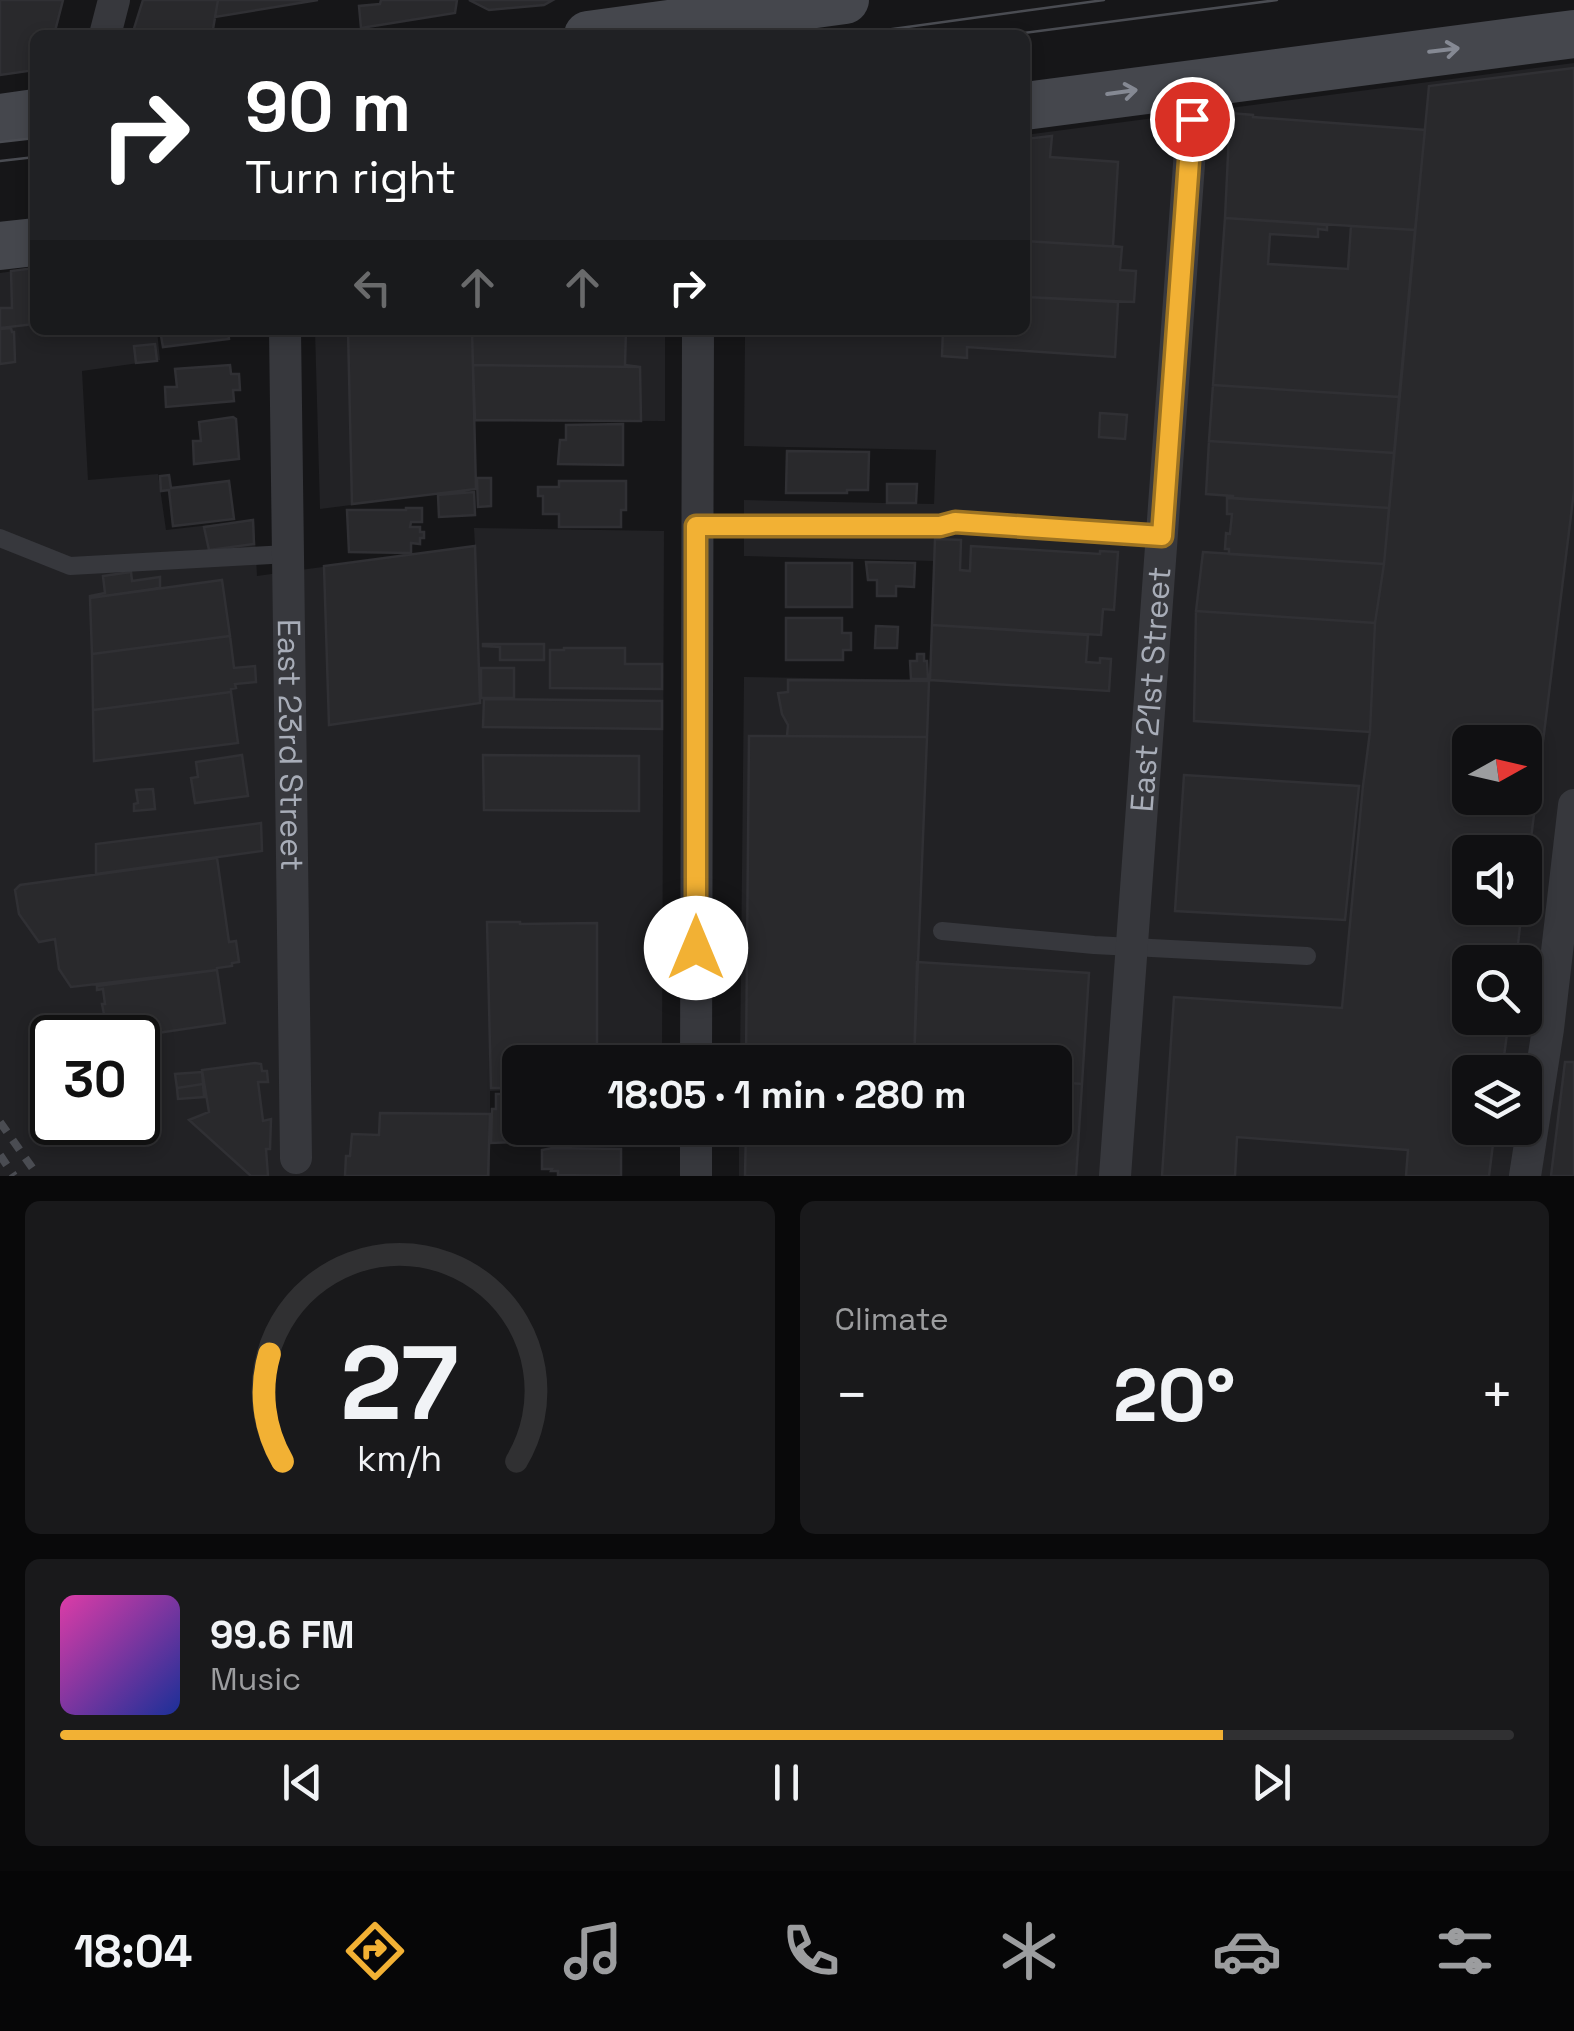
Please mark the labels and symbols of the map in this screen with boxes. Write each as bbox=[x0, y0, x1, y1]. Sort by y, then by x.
one-way arrow bbox=[1427, 41, 1460, 59]
pin bbox=[1150, 77, 1235, 162]
one-way arrow bbox=[1105, 83, 1137, 101]
street label: East 21st Street bbox=[1122, 565, 1179, 813]
street label: East 23rd Street bbox=[269, 618, 312, 871]
north arrow bbox=[1452, 725, 1542, 815]
position arrow bbox=[644, 896, 748, 1000]
speed limit sign: 30 bbox=[30, 1015, 160, 1145]

